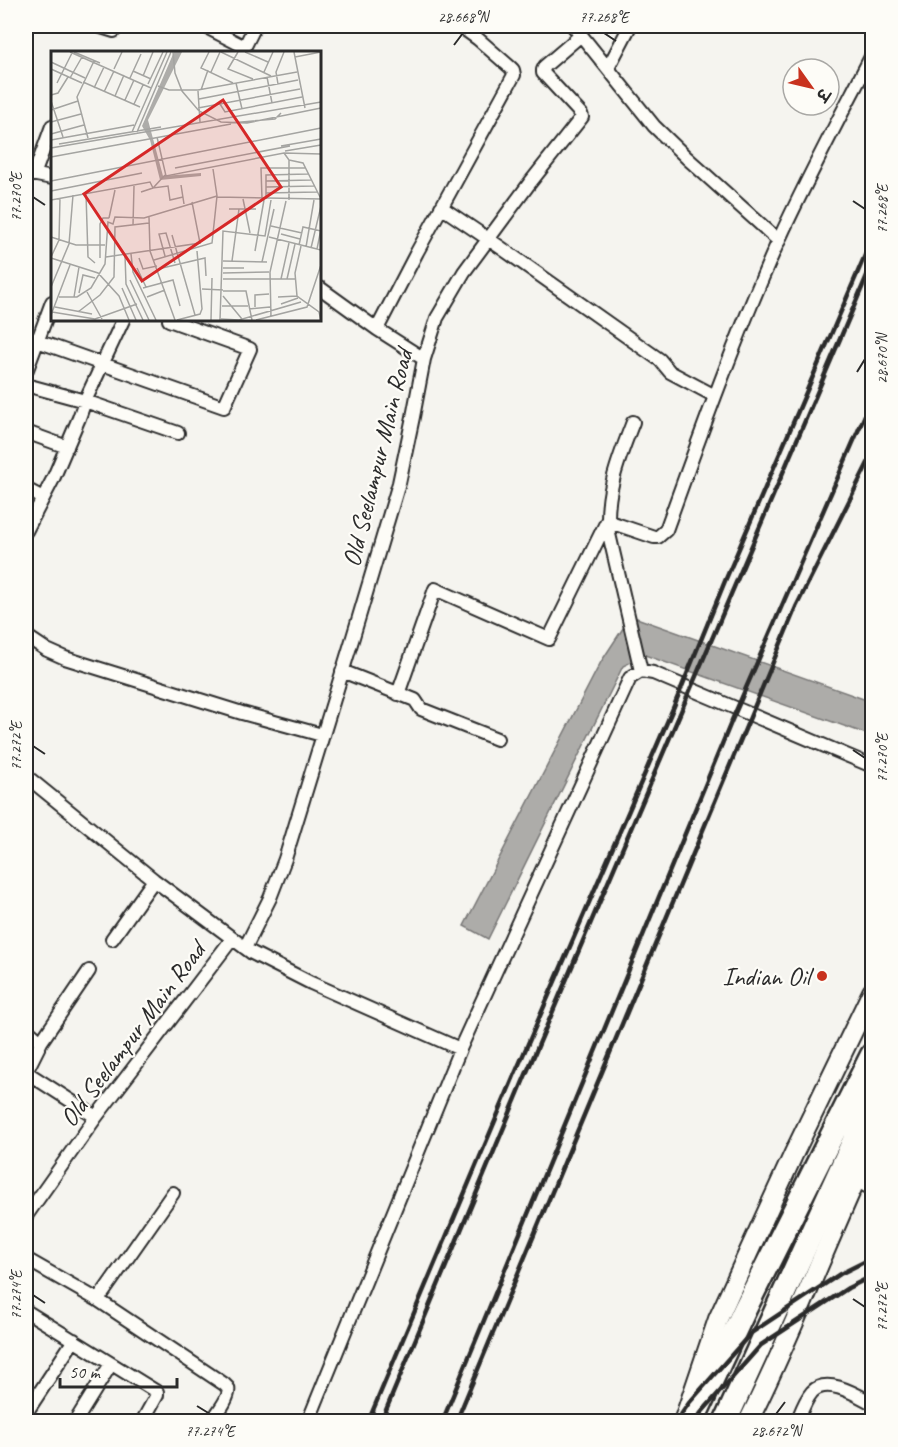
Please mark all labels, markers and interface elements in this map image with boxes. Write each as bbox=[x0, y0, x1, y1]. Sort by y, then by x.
text: 28.668°N bbox=[438, 8, 491, 27]
text: 77.268°E bbox=[580, 8, 631, 27]
inset map bbox=[51, 51, 321, 321]
north arrow bbox=[781, 57, 841, 117]
text: उ bbox=[811, 83, 835, 106]
text: 77.270°E bbox=[7, 170, 26, 221]
text: 77.268°E bbox=[873, 182, 892, 233]
text: 28.670°N bbox=[873, 331, 892, 384]
street label: Old Seelampur Main Road bbox=[335, 342, 421, 570]
text: 77.272°E bbox=[7, 719, 26, 770]
text: 77.270°E bbox=[873, 731, 892, 782]
street label: Old Seelampur Main Road bbox=[52, 932, 215, 1133]
place label: Indian Oil bbox=[723, 960, 815, 993]
marker: Indian Oil bbox=[815, 969, 829, 983]
text: 77.274°E bbox=[7, 1268, 26, 1319]
text: 77.272°E bbox=[873, 1280, 892, 1331]
scale bar bbox=[60, 1351, 177, 1389]
text: 50 m bbox=[69, 1361, 102, 1383]
text: 77.274°E bbox=[186, 1422, 237, 1441]
text: 28.672°N bbox=[751, 1422, 804, 1441]

